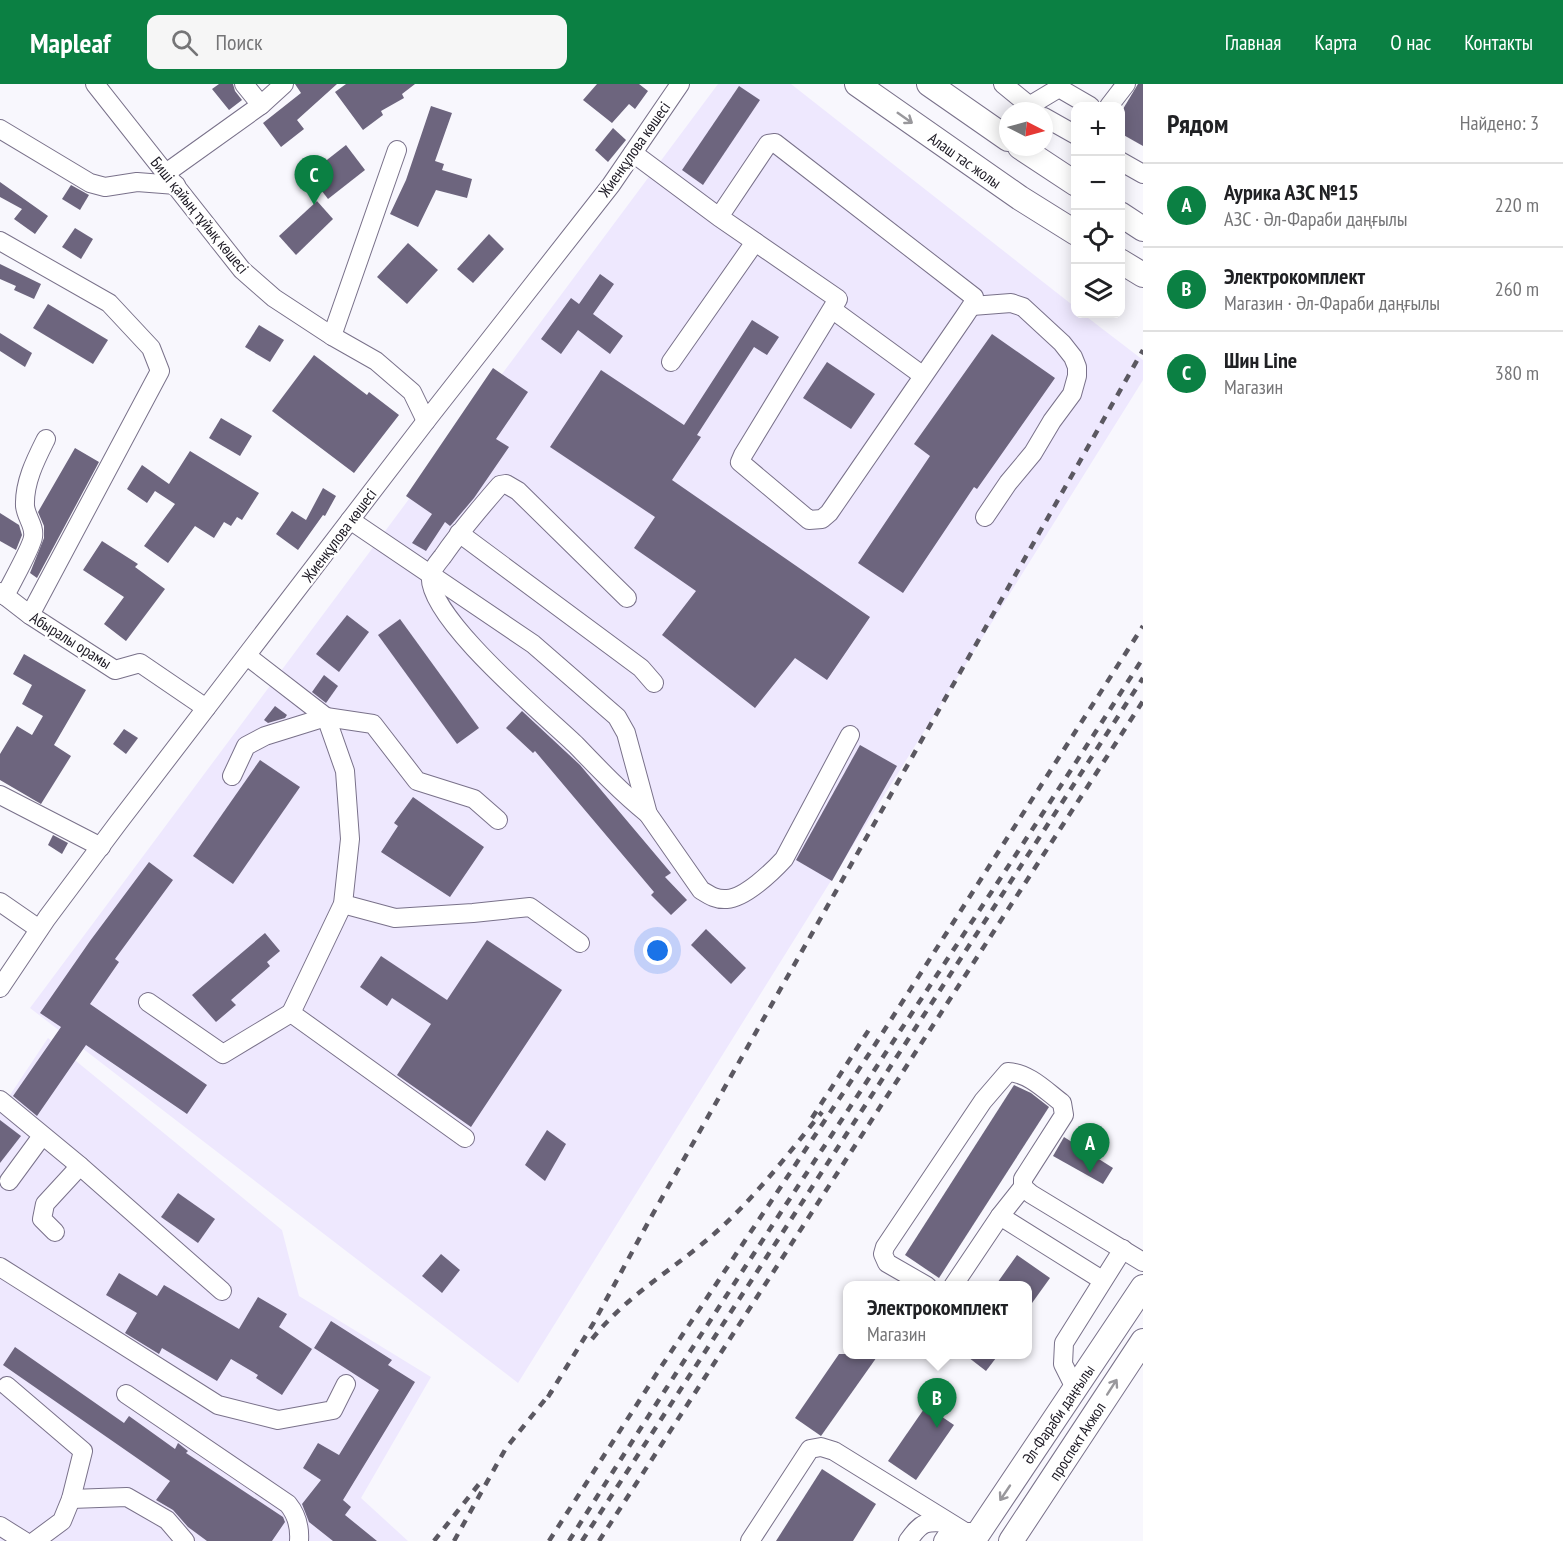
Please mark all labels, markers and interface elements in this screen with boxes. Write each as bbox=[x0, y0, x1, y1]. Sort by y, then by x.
search box bbox=[147, 15, 567, 69]
text: Mapleaf bbox=[30, 24, 111, 61]
icon: search bbox=[168, 26, 201, 59]
text: Поиск bbox=[216, 28, 263, 56]
text: Главная bbox=[1225, 29, 1281, 56]
text: Карта bbox=[1314, 29, 1357, 56]
text: О нас bbox=[1390, 29, 1431, 56]
text: Контакты bbox=[1464, 29, 1533, 56]
street label: Жиенқұлова көшесі bbox=[593, 98, 674, 201]
north arrow bbox=[999, 102, 1053, 156]
map controls bbox=[1071, 102, 1125, 318]
button: + bbox=[1071, 102, 1125, 156]
text: Рядом bbox=[1167, 107, 1228, 140]
text: Найдено: 3 bbox=[1460, 110, 1539, 136]
one-way arrow bbox=[896, 112, 912, 124]
street label: Алаш тас жолы bbox=[925, 128, 1005, 192]
street label: Биші қайың тұйық көшесі bbox=[147, 152, 253, 278]
pin: C bbox=[294, 156, 334, 205]
button: − bbox=[1071, 156, 1125, 210]
text: Аурика АЗС №15 bbox=[1224, 178, 1359, 206]
text: A bbox=[1181, 192, 1192, 218]
text: 220 m bbox=[1495, 192, 1539, 218]
text: АЗС · Әл-Фараби даңғылы bbox=[1224, 206, 1408, 232]
button: locate bbox=[1071, 210, 1125, 264]
text: Электрокомплект bbox=[1224, 262, 1365, 290]
button: layers bbox=[1071, 264, 1125, 318]
text: B bbox=[1182, 276, 1191, 302]
text: 260 m bbox=[1495, 276, 1539, 302]
text: Магазин · Әл-Фараби даңғылы bbox=[1224, 290, 1440, 316]
text: Шин Line bbox=[1224, 346, 1297, 374]
text: C bbox=[1182, 360, 1191, 386]
text: 380 m bbox=[1495, 360, 1539, 386]
text: Магазин bbox=[1224, 374, 1283, 400]
street label: Жиенқұлова көшесі bbox=[297, 484, 381, 586]
street label: Абыралы орамы bbox=[27, 607, 115, 673]
your location bbox=[643, 936, 672, 965]
pin: A bbox=[1070, 1124, 1110, 1173]
popup bbox=[843, 1281, 1032, 1359]
text: Электрокомплект bbox=[867, 1293, 1008, 1321]
text: Магазин bbox=[867, 1321, 926, 1347]
street label: Әл-Фараби даңғылы bbox=[1017, 1361, 1099, 1467]
pin: B bbox=[918, 1378, 956, 1428]
one-way arrow bbox=[1107, 1379, 1119, 1396]
street label: проспект Акжол bbox=[1044, 1398, 1110, 1484]
one-way arrow bbox=[999, 1484, 1011, 1501]

